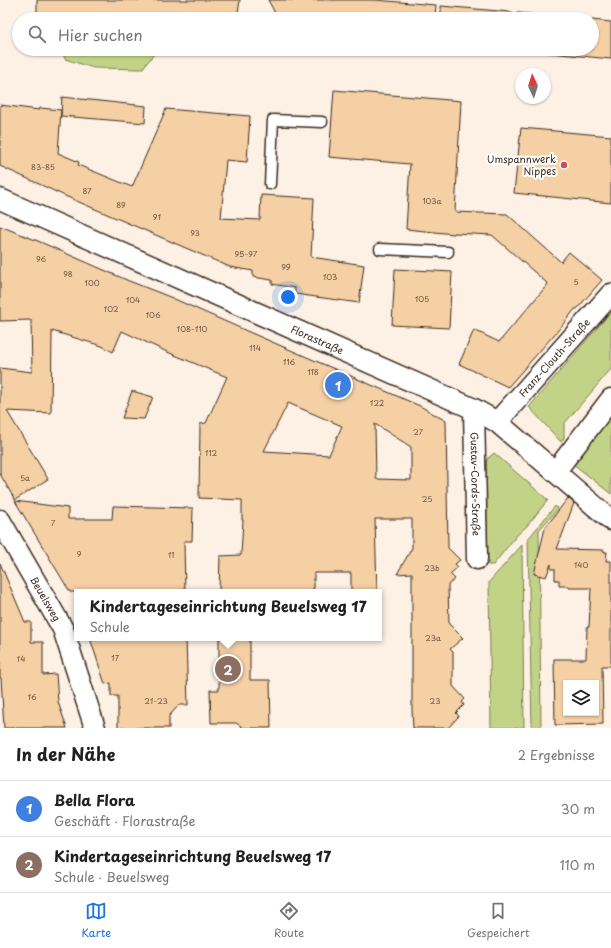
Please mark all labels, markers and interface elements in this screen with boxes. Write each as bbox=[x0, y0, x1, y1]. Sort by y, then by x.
search box bbox=[12, 12, 599, 56]
icon: search bbox=[26, 23, 48, 45]
text: Hier suchen bbox=[58, 23, 143, 46]
north arrow bbox=[515, 68, 551, 104]
place label: Umspannwerk Nippes bbox=[487, 151, 556, 178]
marker: Umspannwerk Nippes bbox=[559, 160, 569, 170]
house number: 83-85 bbox=[31, 161, 55, 173]
house number: 87 bbox=[82, 185, 92, 197]
house number: 103a bbox=[422, 195, 442, 207]
house number: 89 bbox=[116, 199, 126, 211]
house number: 91 bbox=[153, 211, 162, 223]
house number: 93 bbox=[190, 227, 200, 239]
house number: 95-97 bbox=[235, 248, 258, 260]
house number: 96 bbox=[36, 253, 46, 265]
house number: 99 bbox=[281, 261, 291, 273]
house number: 98 bbox=[63, 268, 73, 280]
house number: 103 bbox=[323, 271, 337, 283]
house number: 5 bbox=[573, 276, 579, 288]
house number: 100 bbox=[84, 277, 100, 289]
your location bbox=[278, 287, 298, 307]
house number: 105 bbox=[415, 293, 429, 305]
house number: 104 bbox=[126, 294, 140, 306]
house number: 102 bbox=[104, 303, 119, 315]
house number: 106 bbox=[145, 309, 161, 321]
street label: Franz-Clouth-Straße bbox=[515, 315, 593, 400]
street label: Florastraße bbox=[289, 321, 346, 357]
house number: 108-110 bbox=[177, 323, 208, 335]
house number: 114 bbox=[249, 342, 261, 354]
house number: 116 bbox=[283, 356, 296, 368]
house number: 118 bbox=[307, 366, 319, 378]
pin: 1 bbox=[325, 370, 351, 400]
house number: 122 bbox=[370, 397, 384, 409]
house number: 27 bbox=[413, 426, 423, 438]
street label: Gustav-Cords-Straße bbox=[467, 432, 485, 536]
house number: 112 bbox=[205, 447, 218, 459]
house number: 5a bbox=[20, 472, 30, 484]
house number: 25 bbox=[422, 493, 432, 505]
house number: 7 bbox=[51, 517, 56, 529]
house number: 9 bbox=[77, 548, 82, 560]
house number: 11 bbox=[168, 549, 174, 561]
house number: 140 bbox=[574, 559, 589, 571]
house number: 23b bbox=[424, 562, 440, 574]
street label: Beuelsweg bbox=[27, 573, 65, 624]
popup bbox=[74, 589, 382, 641]
text: Kindertageseinrichtung Beuelsweg 17 bbox=[89, 594, 367, 617]
text: Schule bbox=[89, 617, 130, 636]
house number: 23a bbox=[425, 632, 441, 644]
house number: 17 bbox=[111, 652, 120, 664]
house number: 14 bbox=[17, 653, 25, 665]
pin: 2 bbox=[215, 654, 241, 684]
map controls bbox=[563, 680, 599, 716]
button: layers bbox=[563, 680, 599, 716]
house number: 16 bbox=[27, 691, 37, 703]
house number: 21-23 bbox=[144, 695, 168, 707]
house number: 23 bbox=[430, 695, 440, 707]
text: In der Nähe bbox=[16, 741, 115, 767]
text: 2 Ergebnisse bbox=[518, 745, 595, 764]
text: Bella Flora bbox=[54, 788, 135, 811]
text: 1 bbox=[26, 799, 32, 818]
text: 30 m bbox=[561, 799, 595, 818]
text: Geschäft · Florastraße bbox=[54, 811, 195, 830]
text: Kindertageseinrichtung Beuelsweg 17 bbox=[54, 844, 331, 867]
text: 2 bbox=[24, 855, 34, 874]
text: 110 m bbox=[560, 855, 595, 874]
text: Schule · Beuelsweg bbox=[54, 867, 169, 886]
tab: Karte bbox=[81, 900, 111, 941]
tab: Route bbox=[274, 900, 304, 941]
tab: Gespeichert bbox=[467, 900, 530, 941]

